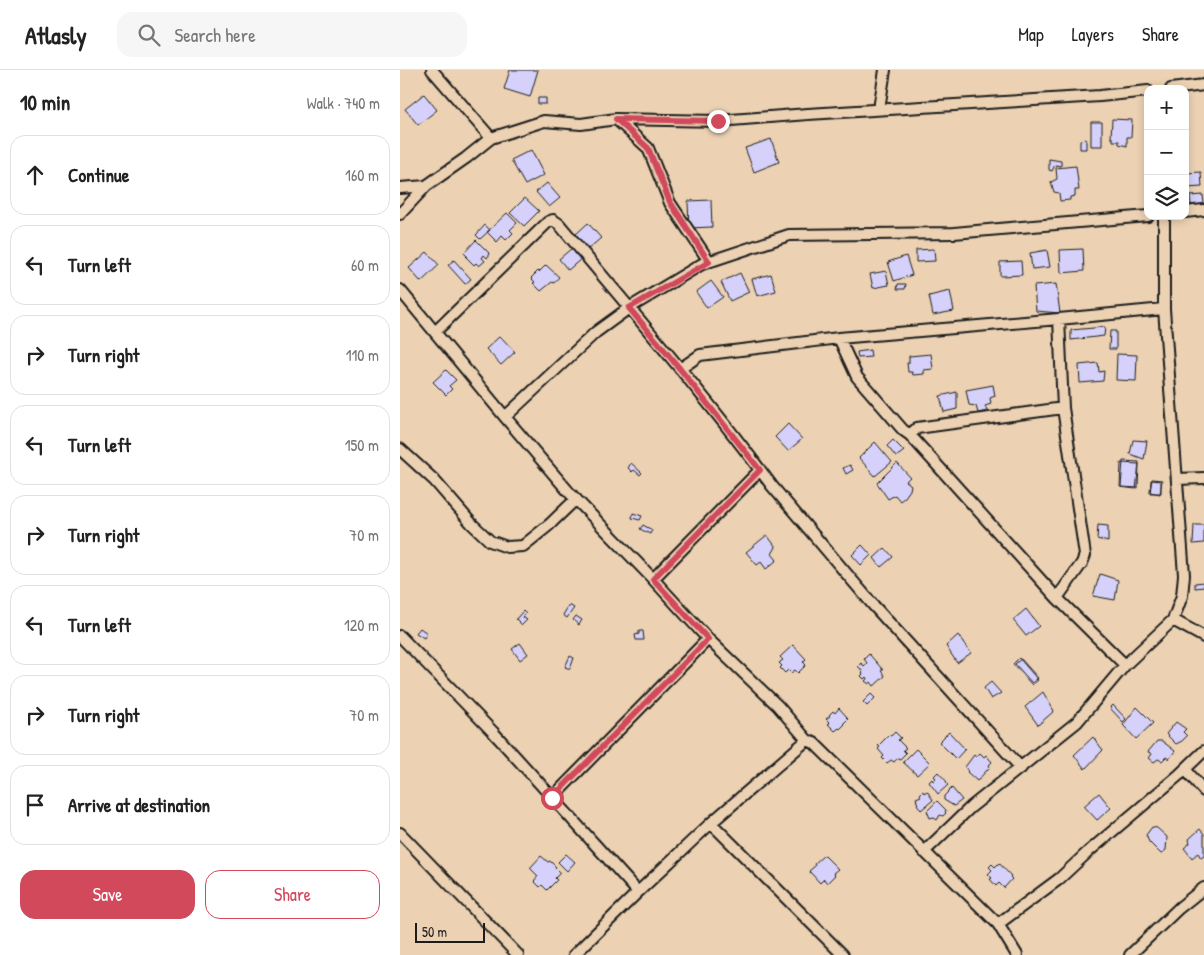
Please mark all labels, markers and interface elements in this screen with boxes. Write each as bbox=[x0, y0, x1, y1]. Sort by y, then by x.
search box bbox=[117, 12, 467, 57]
text: Atlasly bbox=[25, 19, 87, 51]
icon: search bbox=[135, 21, 163, 49]
text: Search here bbox=[175, 22, 256, 48]
text: Map bbox=[1018, 22, 1044, 47]
text: Layers bbox=[1072, 22, 1114, 47]
text: Share bbox=[1142, 22, 1179, 47]
map controls bbox=[1144, 85, 1189, 220]
button: + bbox=[1144, 85, 1189, 130]
text: 10 min bbox=[20, 88, 70, 117]
text: Walk · 740 m bbox=[307, 92, 380, 114]
route end bbox=[707, 110, 730, 133]
button: − bbox=[1144, 130, 1189, 175]
icon: ahead bbox=[21, 161, 49, 189]
text: Continue bbox=[68, 162, 129, 188]
text: 160 m bbox=[345, 164, 379, 186]
button: layers bbox=[1144, 175, 1189, 220]
icon: left bbox=[21, 251, 49, 279]
text: Turn left bbox=[68, 252, 131, 278]
text: 60 m bbox=[351, 254, 379, 276]
icon: right bbox=[21, 341, 49, 369]
text: Turn right bbox=[68, 342, 139, 368]
text: 110 m bbox=[346, 344, 379, 366]
icon: left bbox=[21, 431, 49, 459]
text: Turn left bbox=[68, 432, 131, 458]
text: 150 m bbox=[345, 434, 379, 456]
icon: right bbox=[21, 521, 49, 549]
text: Turn right bbox=[68, 522, 139, 548]
text: 70 m bbox=[349, 524, 379, 546]
icon: left bbox=[21, 611, 49, 639]
text: Turn left bbox=[68, 612, 131, 638]
text: 120 m bbox=[344, 614, 379, 636]
icon: right bbox=[21, 701, 49, 729]
text: Turn right bbox=[68, 702, 139, 728]
text: 70 m bbox=[349, 704, 379, 726]
route start bbox=[541, 787, 564, 810]
icon: arrive bbox=[21, 791, 49, 819]
text: Arrive at destination bbox=[68, 792, 210, 818]
button: Save bbox=[20, 870, 195, 919]
button: Share bbox=[205, 870, 380, 919]
scale bar bbox=[415, 920, 485, 943]
text: 50 m bbox=[422, 922, 447, 941]

